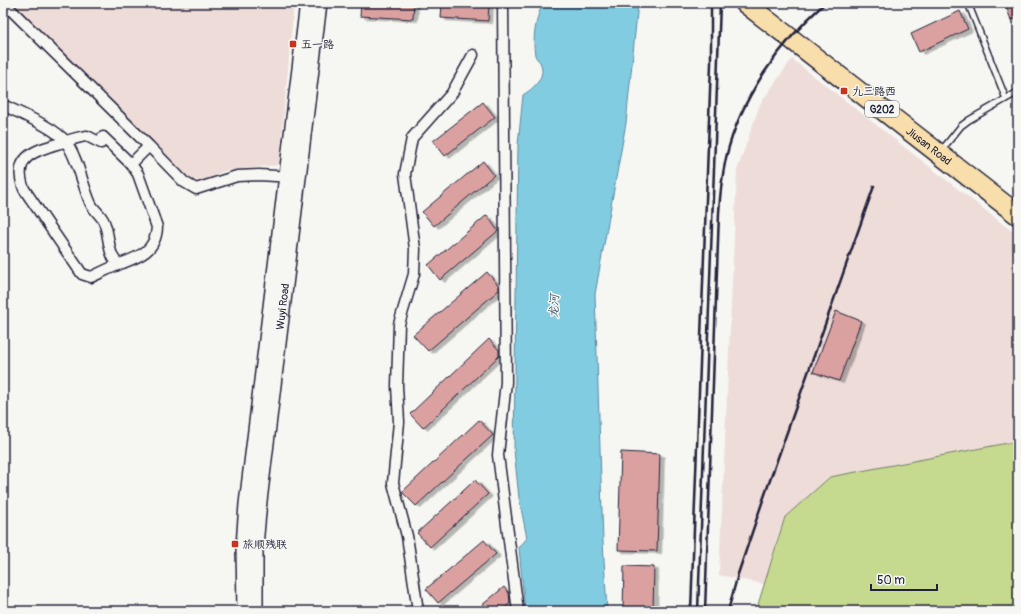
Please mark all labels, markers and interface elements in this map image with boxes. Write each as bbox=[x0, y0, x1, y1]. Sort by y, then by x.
place label: 五一路 bbox=[301, 38, 334, 51]
marker: 五一路 bbox=[288, 39, 298, 49]
place label: 九三路西 bbox=[852, 85, 896, 98]
marker: 九三路西 bbox=[839, 86, 849, 96]
road number: G202 bbox=[865, 101, 899, 117]
street label: Jiusan Road bbox=[903, 125, 954, 168]
street label: Wuyi Road bbox=[274, 283, 292, 331]
water label: 龙河 bbox=[547, 292, 562, 318]
place label: 旅顺残联 bbox=[243, 538, 287, 551]
marker: 旅顺残联 bbox=[230, 539, 240, 549]
scale bar bbox=[871, 566, 937, 592]
text: 50 m bbox=[877, 573, 905, 588]

